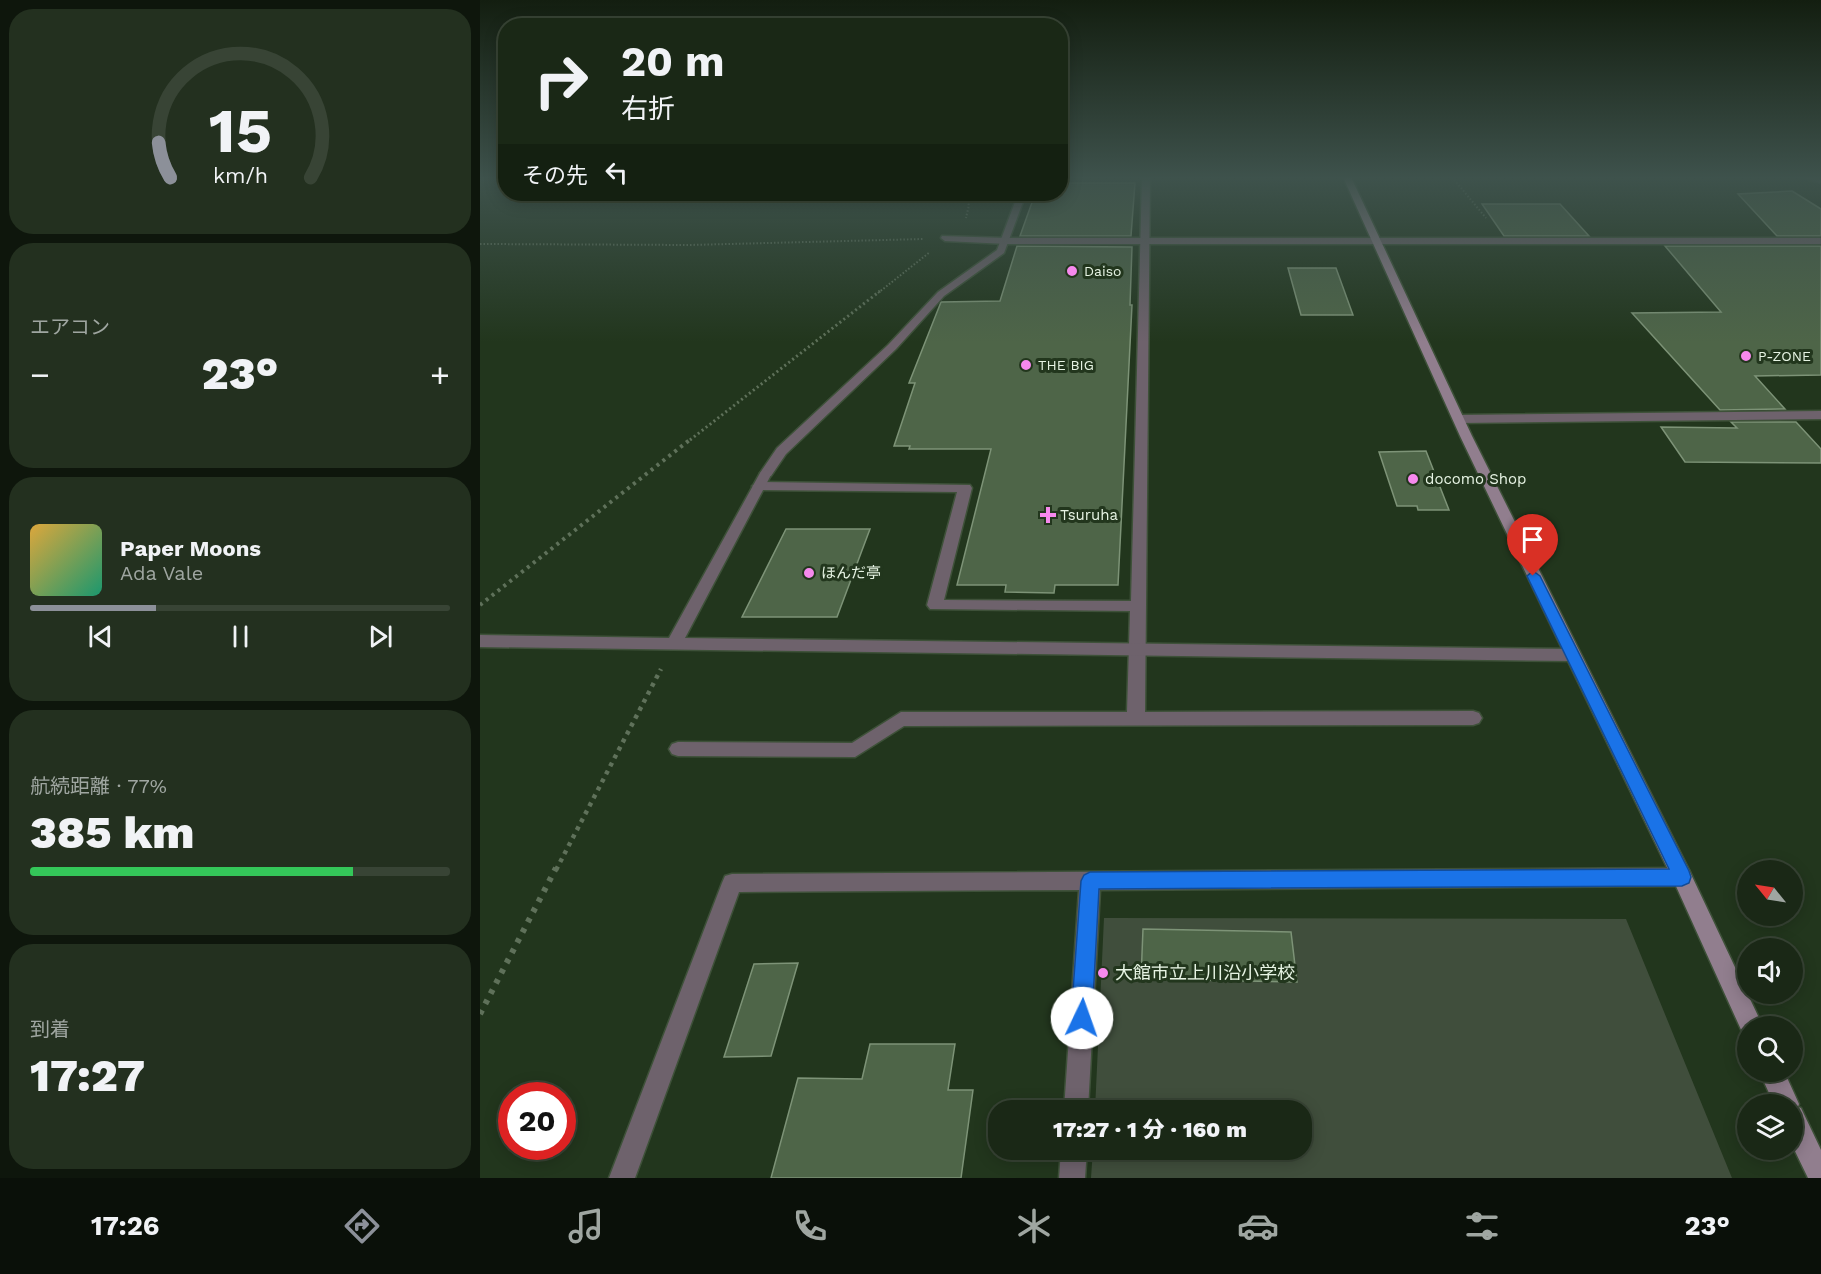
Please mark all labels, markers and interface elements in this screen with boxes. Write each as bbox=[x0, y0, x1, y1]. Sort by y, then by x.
text: 20 m bbox=[621, 37, 725, 86]
icon: right bbox=[522, 42, 600, 120]
text: 右折 bbox=[621, 93, 675, 125]
text: 15 bbox=[208, 95, 272, 168]
icon: left bbox=[600, 156, 633, 189]
text: その先 bbox=[522, 163, 588, 188]
text: km/h bbox=[212, 164, 268, 189]
place label: Daiso bbox=[1084, 263, 1122, 279]
marker: Daiso bbox=[1065, 264, 1079, 278]
text: エアコン bbox=[30, 315, 110, 339]
text: 23° bbox=[202, 347, 278, 400]
place label: P-ZONE bbox=[1758, 348, 1811, 364]
marker: P-ZONE bbox=[1739, 349, 1753, 363]
text: − bbox=[30, 355, 50, 394]
text: + bbox=[430, 355, 450, 394]
place label: THE BIG bbox=[1038, 357, 1094, 373]
marker: THE BIG bbox=[1019, 358, 1033, 372]
place label: docomo Shop bbox=[1425, 470, 1527, 488]
marker: docomo Shop bbox=[1406, 472, 1420, 486]
place label: Tsuruha bbox=[1060, 506, 1118, 524]
marker: Tsuruha bbox=[1041, 508, 1055, 522]
pin bbox=[1507, 514, 1558, 576]
icon: arrive bbox=[1516, 523, 1549, 556]
text: Paper Moons bbox=[120, 536, 261, 561]
text: Ada Vale bbox=[120, 561, 203, 585]
place label: ほんだ亭 bbox=[821, 564, 881, 582]
marker: ほんだ亭 bbox=[802, 566, 816, 580]
icon: previous bbox=[84, 620, 117, 653]
icon: pause bbox=[224, 620, 257, 653]
icon: next bbox=[364, 620, 397, 653]
text: 航続距離 · 77% bbox=[30, 774, 167, 798]
text: 385 km bbox=[30, 806, 195, 859]
north arrow bbox=[1737, 860, 1803, 926]
map controls bbox=[1737, 860, 1803, 1160]
button: sound bbox=[1737, 938, 1803, 1004]
place label: 大館市立上川沿小学校 bbox=[1115, 962, 1295, 983]
marker: 大館市立上川沿小学校 bbox=[1096, 966, 1110, 980]
position arrow bbox=[1050, 986, 1114, 1050]
button: search bbox=[1737, 1016, 1803, 1082]
text: 到着 bbox=[30, 1017, 70, 1041]
text: 17:27 bbox=[30, 1049, 145, 1102]
speed limit sign: 20 bbox=[498, 1082, 576, 1160]
button: layers bbox=[1737, 1094, 1803, 1160]
text: 17:27 · 1 分 · 160 m bbox=[1053, 1117, 1247, 1142]
icon: directions bbox=[341, 1205, 383, 1247]
icon: music bbox=[565, 1205, 607, 1247]
icon: phone bbox=[789, 1205, 831, 1247]
icon: climate bbox=[1013, 1205, 1055, 1247]
icon: car bbox=[1237, 1205, 1279, 1247]
icon: filters bbox=[1461, 1205, 1503, 1247]
text: 17:26 bbox=[91, 1210, 159, 1242]
text: 23° bbox=[1685, 1210, 1730, 1242]

